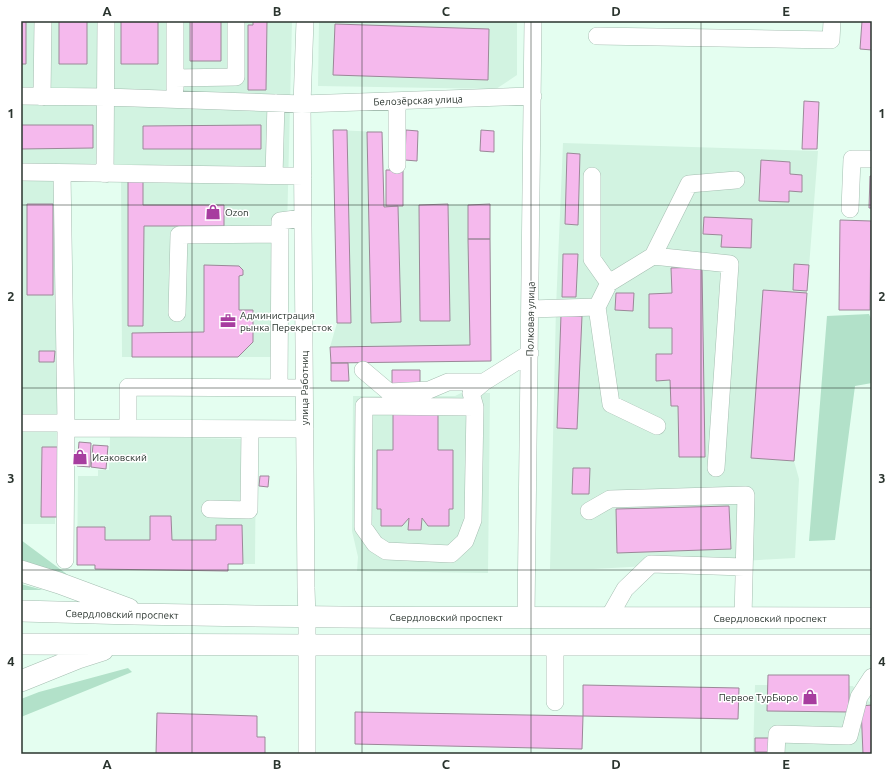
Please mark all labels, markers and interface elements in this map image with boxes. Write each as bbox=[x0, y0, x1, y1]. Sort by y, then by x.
text: A bbox=[102, 4, 112, 18]
text: B bbox=[273, 4, 282, 18]
text: C bbox=[442, 4, 451, 18]
text: D bbox=[611, 4, 621, 18]
text: E bbox=[782, 4, 790, 18]
street label: Белозёрская улица bbox=[373, 93, 463, 108]
text: 1 bbox=[7, 106, 15, 120]
text: 1 bbox=[878, 106, 886, 120]
shop icon: Ozon bbox=[204, 203, 222, 221]
place label: Ozon bbox=[225, 207, 249, 218]
street label: Полковая улица bbox=[524, 281, 537, 357]
text: 2 bbox=[7, 289, 15, 303]
text: 2 bbox=[878, 289, 886, 303]
place label: Администрация рынка Перекресток bbox=[240, 310, 332, 333]
office icon: Администрация рынка Перекресток bbox=[219, 312, 237, 330]
street label: улица Работниц bbox=[299, 351, 310, 425]
shop icon: Исаковский bbox=[71, 448, 89, 466]
place label: Исаковский bbox=[92, 452, 147, 463]
text: 3 bbox=[7, 471, 15, 485]
text: 3 bbox=[878, 471, 886, 485]
street label: Свердловский проспект bbox=[65, 608, 179, 621]
street label: Свердловский проспект bbox=[389, 612, 503, 623]
street label: Свердловский проспект bbox=[713, 613, 827, 624]
text: 4 bbox=[7, 654, 15, 668]
text: 4 bbox=[878, 654, 886, 668]
shop icon: Первое ТурБюро bbox=[801, 688, 819, 706]
place label: Первое ТурБюро bbox=[719, 692, 798, 703]
text: A bbox=[102, 757, 112, 771]
text: B bbox=[273, 757, 282, 771]
text: C bbox=[442, 757, 451, 771]
text: D bbox=[611, 757, 621, 771]
text: E bbox=[782, 757, 790, 771]

